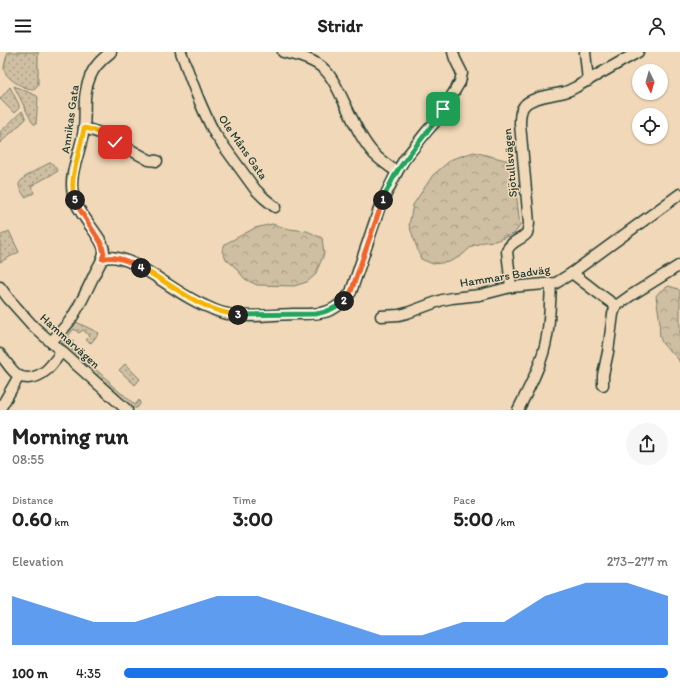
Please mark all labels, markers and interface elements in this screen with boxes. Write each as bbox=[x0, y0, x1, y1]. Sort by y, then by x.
icon: menu bbox=[12, 15, 34, 37]
text: Stridr bbox=[317, 15, 363, 37]
icon: person bbox=[646, 15, 668, 37]
north arrow bbox=[632, 64, 668, 100]
map controls bbox=[632, 64, 668, 144]
street label: Annikas Gata bbox=[58, 83, 82, 154]
pin bbox=[426, 92, 460, 126]
icon: arrive bbox=[432, 98, 454, 120]
button: locate bbox=[632, 108, 668, 144]
street label: Ole Måns Gata bbox=[216, 112, 270, 182]
pin bbox=[98, 125, 132, 159]
street label: Sjötullsvägen bbox=[500, 127, 520, 198]
icon: check bbox=[104, 131, 126, 153]
pin: 5 bbox=[65, 190, 85, 210]
pin: 1 bbox=[373, 190, 393, 210]
text: 5 bbox=[72, 193, 78, 206]
text: 1 bbox=[380, 193, 386, 206]
pin: 4 bbox=[131, 258, 151, 278]
text: 4 bbox=[138, 261, 144, 274]
street label: Hammars Badväg bbox=[459, 262, 552, 290]
pin: 2 bbox=[334, 291, 354, 311]
text: 2 bbox=[341, 294, 347, 307]
pin: 3 bbox=[228, 305, 248, 325]
text: 3 bbox=[235, 308, 241, 321]
street label: Hammarvägen bbox=[37, 311, 103, 372]
text: Morning run bbox=[12, 423, 128, 450]
button: share bbox=[626, 423, 668, 465]
text: 08:55 bbox=[12, 452, 44, 467]
text: Distance bbox=[12, 494, 53, 507]
text: Time bbox=[233, 494, 256, 507]
text: Pace bbox=[453, 494, 475, 507]
text: 0.60 bbox=[12, 507, 52, 531]
text: 3:00 bbox=[233, 507, 273, 531]
text: 5:00 bbox=[453, 507, 493, 531]
text: km bbox=[52, 516, 69, 529]
text: /km bbox=[493, 516, 515, 529]
text: Elevation bbox=[12, 554, 64, 569]
text: 273–277 m bbox=[607, 554, 668, 569]
text: 100 m bbox=[12, 666, 48, 681]
text: 4:35 bbox=[76, 666, 101, 681]

